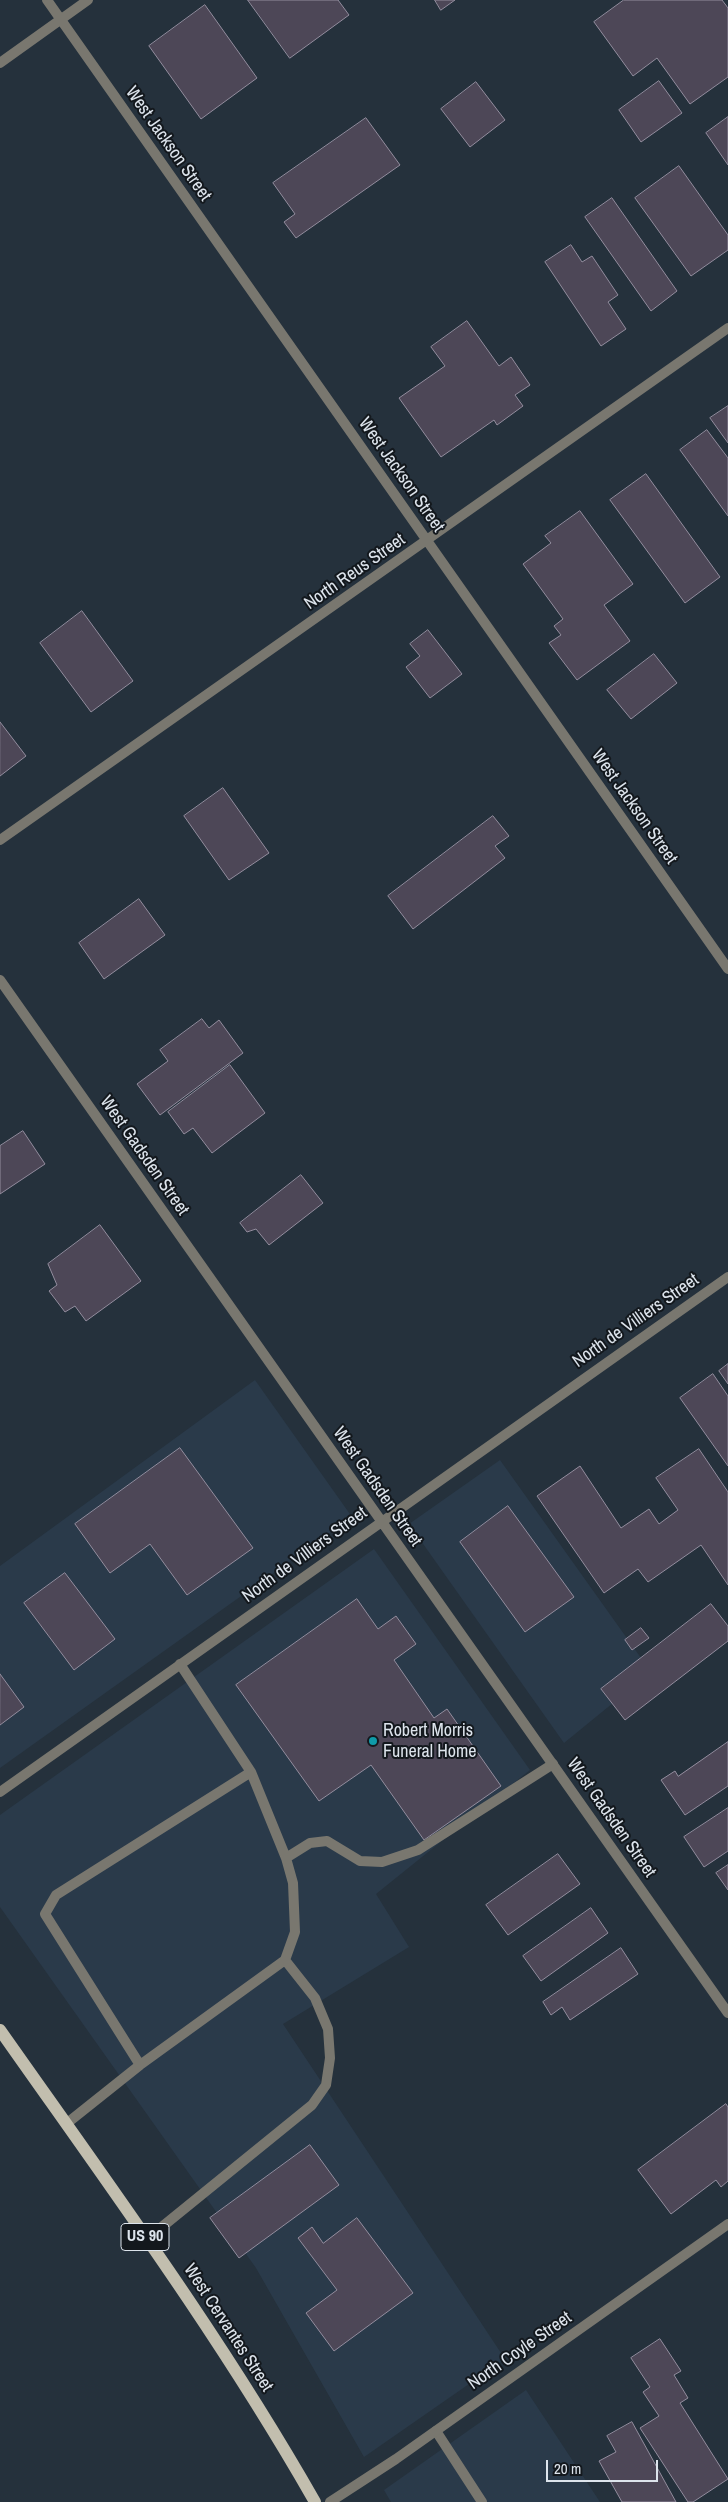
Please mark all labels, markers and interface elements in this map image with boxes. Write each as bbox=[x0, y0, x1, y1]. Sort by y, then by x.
street label: West Jackson Street bbox=[120, 82, 216, 206]
street label: West Jackson Street bbox=[353, 413, 449, 537]
street label: North Reus Street bbox=[300, 529, 410, 615]
street label: West Jackson Street bbox=[586, 745, 682, 869]
street label: West Gadsden Street bbox=[95, 1092, 193, 1220]
street label: North de Villiers Street bbox=[569, 1269, 703, 1373]
street label: West Gadsden Street bbox=[328, 1423, 426, 1551]
street label: North de Villiers Street bbox=[238, 1502, 372, 1608]
place label: Robert Morris Funeral Home bbox=[383, 1720, 477, 1762]
marker: Robert Morris Funeral Home bbox=[367, 1735, 379, 1747]
street label: West Gadsden Street bbox=[562, 1754, 660, 1882]
road number: US 90 bbox=[121, 2224, 169, 2250]
street label: West Cervantes Street bbox=[179, 2260, 277, 2396]
street label: North Coyle Street bbox=[464, 2307, 576, 2395]
scale bar bbox=[548, 2450, 660, 2482]
text: 20 m bbox=[554, 2458, 581, 2479]

